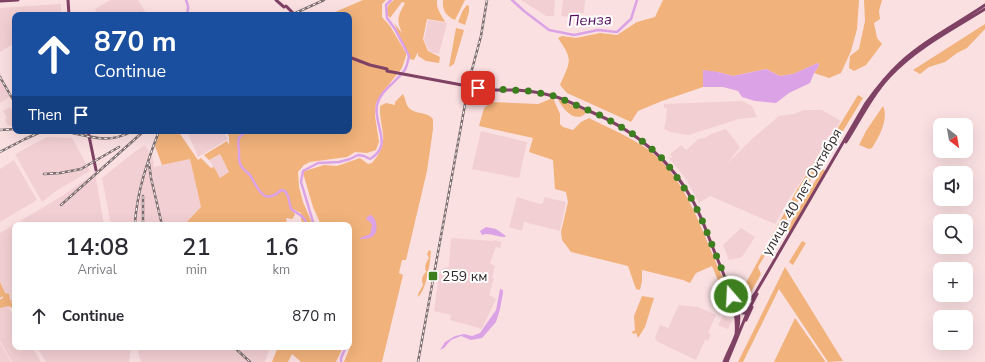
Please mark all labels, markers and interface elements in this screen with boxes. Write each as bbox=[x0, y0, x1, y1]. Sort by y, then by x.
water label: Пенза bbox=[568, 9, 612, 31]
text: 870 m bbox=[94, 23, 177, 61]
icon: ahead bbox=[28, 28, 80, 80]
text: Continue bbox=[94, 59, 166, 83]
pin bbox=[461, 71, 495, 105]
icon: arrive bbox=[467, 77, 489, 99]
icon: arrive bbox=[70, 104, 92, 126]
text: Then bbox=[28, 105, 62, 125]
north arrow bbox=[933, 118, 973, 158]
map controls bbox=[933, 118, 973, 350]
street label: улица 40 лет Октября bbox=[758, 125, 846, 259]
button: sound bbox=[933, 166, 973, 206]
button: search bbox=[933, 214, 973, 254]
text: 14:08 bbox=[65, 231, 129, 263]
text: 21 bbox=[182, 231, 211, 263]
text: 1.6 bbox=[264, 231, 299, 263]
text: Arrival bbox=[77, 261, 117, 279]
text: min bbox=[186, 261, 207, 279]
text: km bbox=[273, 261, 290, 279]
button: + bbox=[933, 262, 973, 302]
place label: 259 км bbox=[442, 267, 487, 286]
marker: 259 км bbox=[427, 270, 439, 282]
position arrow bbox=[710, 275, 752, 317]
icon: ahead bbox=[28, 305, 50, 327]
text: Continue bbox=[62, 306, 124, 326]
text: 870 m bbox=[292, 306, 336, 326]
button: − bbox=[933, 310, 973, 350]

